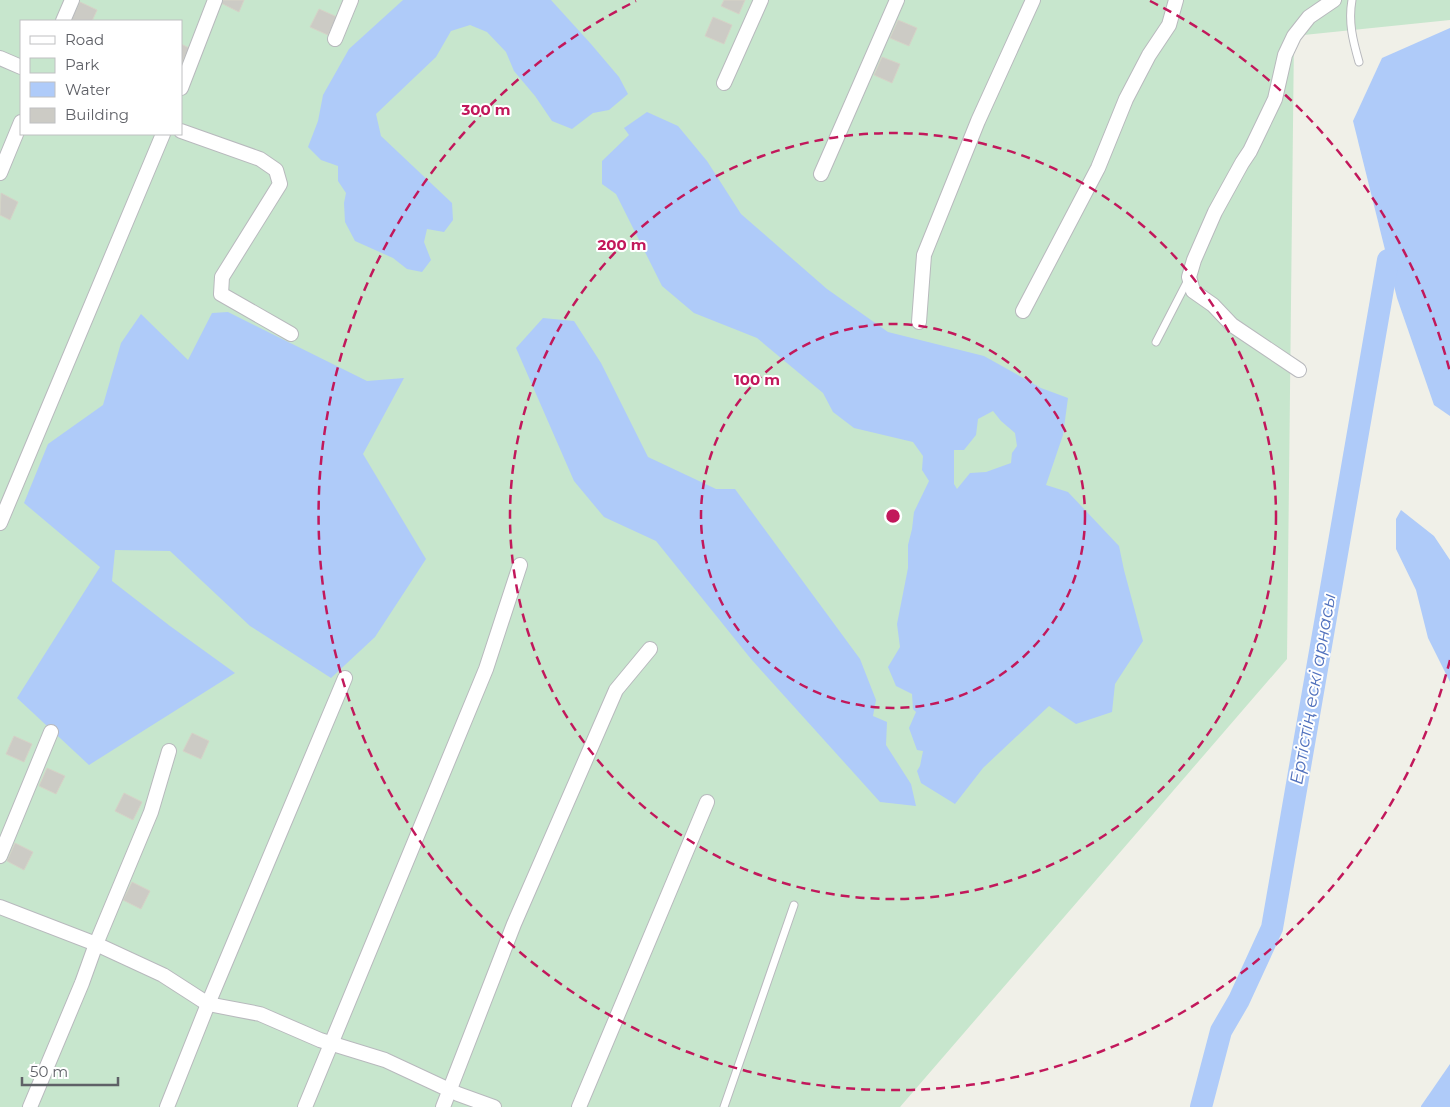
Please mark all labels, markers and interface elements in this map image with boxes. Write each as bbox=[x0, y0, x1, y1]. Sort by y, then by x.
legend bbox=[20, 20, 182, 135]
text: Road bbox=[65, 30, 104, 49]
text: Park bbox=[65, 55, 99, 74]
text: Water bbox=[65, 80, 111, 99]
text: 300 m bbox=[460, 100, 511, 119]
text: Building bbox=[65, 105, 129, 124]
text: 200 m bbox=[597, 235, 647, 254]
text: 100 m bbox=[734, 370, 780, 389]
centre of rings bbox=[884, 507, 902, 525]
water label: Ертістің ескі арнасы bbox=[1285, 592, 1341, 786]
scale bar bbox=[22, 1054, 119, 1086]
text: 50 m bbox=[30, 1062, 68, 1081]

